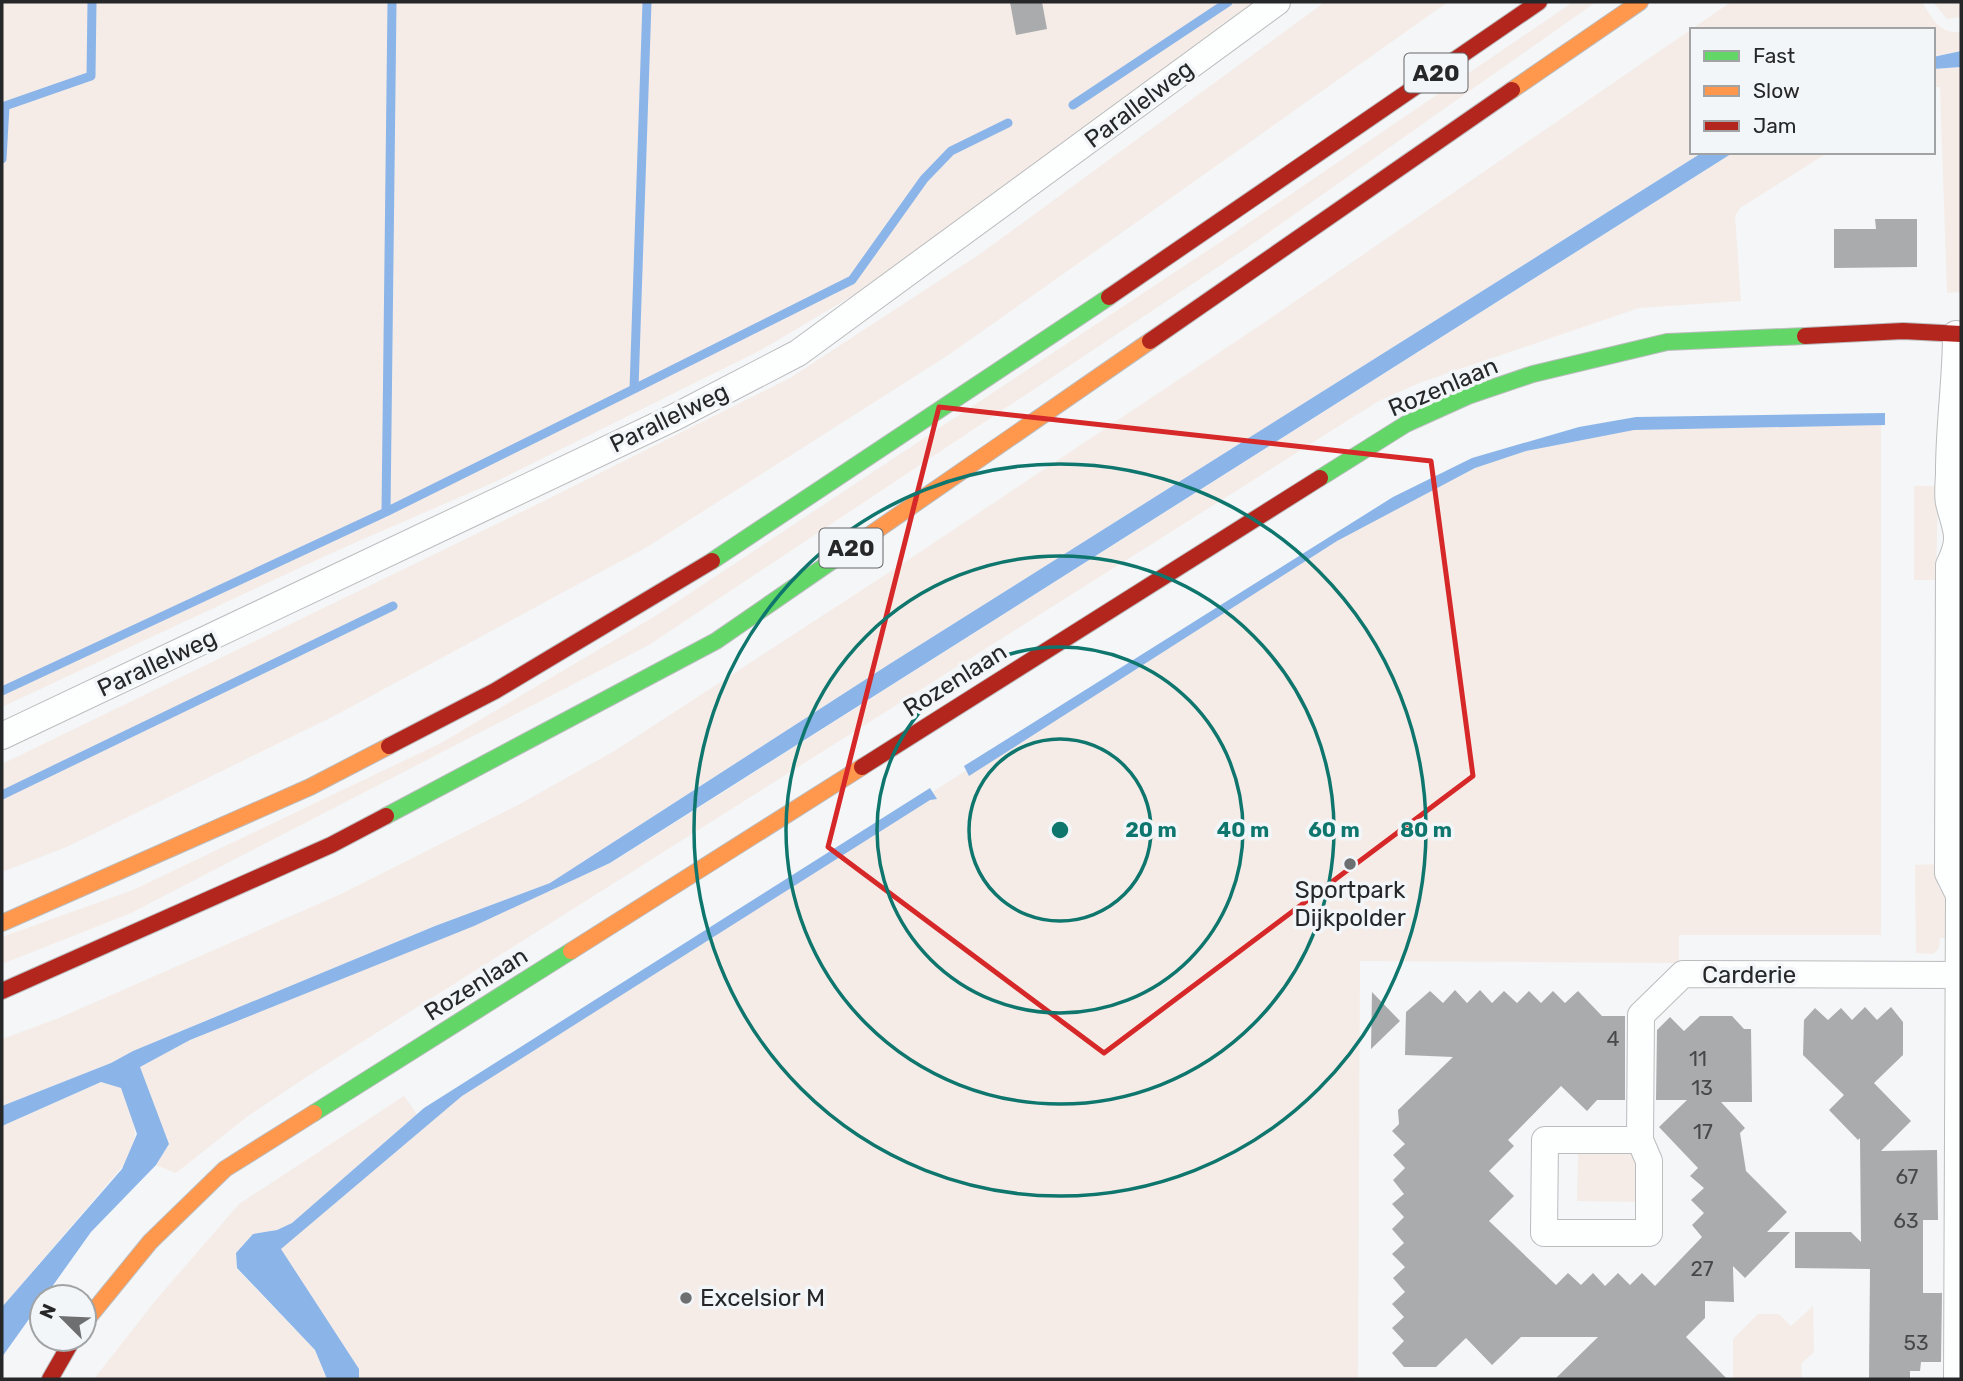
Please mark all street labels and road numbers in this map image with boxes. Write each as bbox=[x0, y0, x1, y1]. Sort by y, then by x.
street label: Parallelweg bbox=[1079, 54, 1199, 154]
road number: A20 bbox=[1404, 54, 1468, 92]
street label: Rozenlaan bbox=[1384, 351, 1502, 423]
street label: Parallelweg bbox=[605, 377, 733, 459]
road number: A20 bbox=[820, 528, 882, 568]
street label: Parallelweg bbox=[93, 623, 221, 703]
street label: Rozenlaan bbox=[898, 637, 1012, 723]
street label: Rozenlaan bbox=[419, 941, 533, 1027]
street label: Carderie bbox=[1702, 961, 1796, 989]

